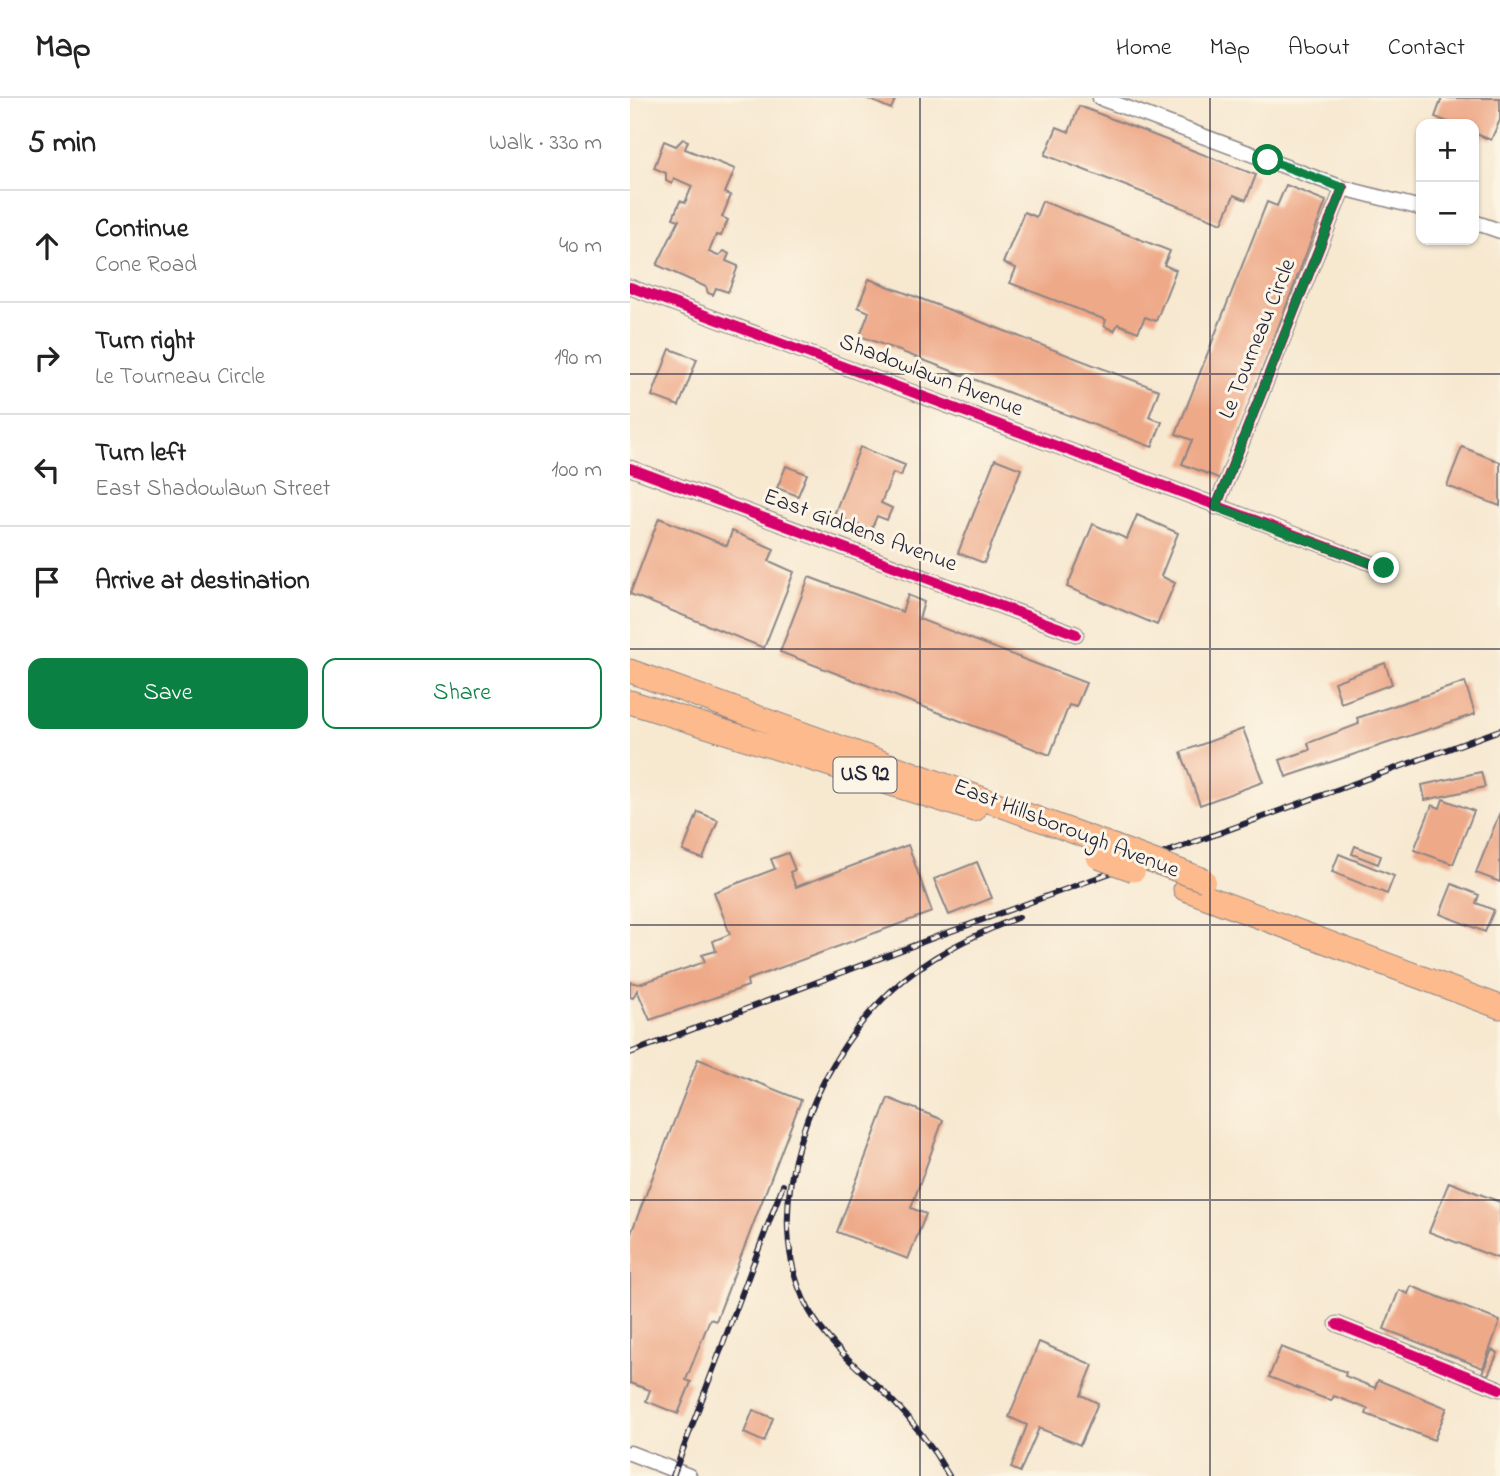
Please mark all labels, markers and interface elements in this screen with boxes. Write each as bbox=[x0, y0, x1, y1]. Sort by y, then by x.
text: Map bbox=[35, 24, 91, 72]
text: Home bbox=[1116, 31, 1172, 66]
text: Map bbox=[1210, 31, 1250, 66]
text: About bbox=[1288, 31, 1350, 66]
text: Contact bbox=[1388, 31, 1465, 66]
map controls bbox=[1416, 119, 1479, 245]
button: + bbox=[1416, 119, 1479, 182]
text: 5 min bbox=[28, 122, 96, 166]
text: Walk · 330 m bbox=[489, 127, 602, 160]
route start bbox=[1252, 144, 1283, 175]
button: − bbox=[1416, 182, 1479, 245]
text: Continue bbox=[95, 211, 188, 249]
icon: ahead bbox=[28, 227, 66, 265]
text: 40 m bbox=[559, 230, 602, 263]
text: Cone Road bbox=[95, 249, 197, 282]
street label: Le Tourneau Circle bbox=[1211, 253, 1305, 424]
text: Turn right bbox=[95, 323, 195, 361]
street label: Shadowlawn Avenue bbox=[834, 326, 1029, 427]
icon: right bbox=[28, 339, 66, 377]
text: 190 m bbox=[554, 342, 602, 375]
text: Le Tourneau Circle bbox=[95, 361, 265, 394]
text: Turn left bbox=[95, 435, 186, 473]
icon: left bbox=[28, 451, 66, 489]
text: 100 m bbox=[551, 454, 602, 487]
text: East Shadowlawn Street bbox=[95, 473, 331, 506]
street label: East Giddens Avenue bbox=[759, 481, 962, 582]
route end bbox=[1368, 552, 1399, 583]
icon: arrive bbox=[28, 563, 66, 601]
text: Arrive at destination bbox=[95, 563, 310, 601]
button: Save bbox=[28, 658, 308, 729]
button: Share bbox=[322, 658, 602, 729]
road number: US 92 bbox=[834, 758, 896, 792]
street label: East Hillsborough Avenue bbox=[948, 771, 1184, 889]

